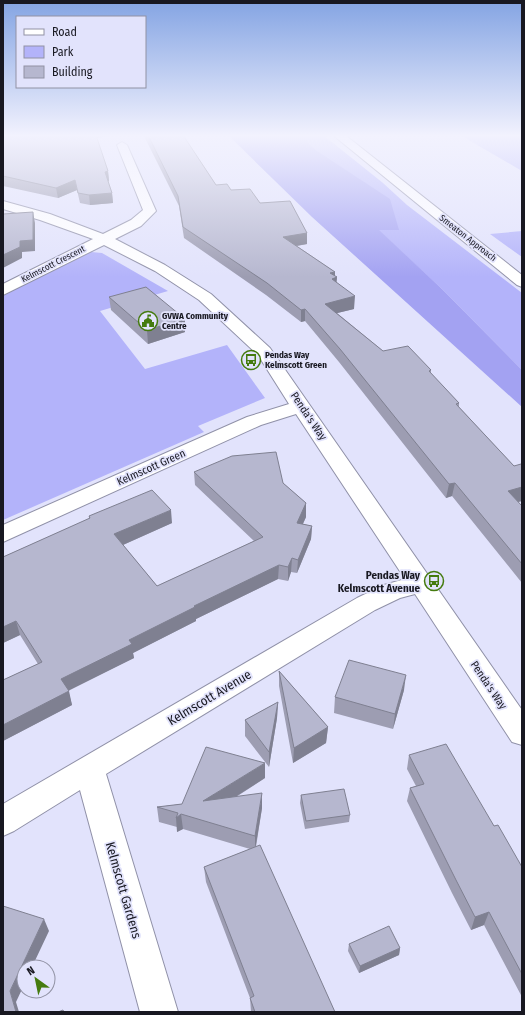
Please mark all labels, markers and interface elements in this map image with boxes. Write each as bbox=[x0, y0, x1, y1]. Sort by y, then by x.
legend bbox=[16, 16, 146, 88]
text: Road bbox=[52, 25, 77, 39]
text: Park bbox=[52, 45, 74, 59]
text: Building bbox=[52, 65, 93, 79]
street label: Smeaton Approach bbox=[438, 213, 499, 263]
street label: Kelmscott Crescent bbox=[20, 244, 87, 284]
public building icon: GVWA Community Centre bbox=[137, 310, 159, 332]
place label: GVWA Community Centre bbox=[162, 311, 229, 331]
bus stop icon: Pendas Way Kelmscott Green bbox=[240, 349, 262, 371]
place label: Pendas Way Kelmscott Green bbox=[265, 350, 327, 370]
street label: Penda's Way bbox=[288, 390, 329, 443]
street label: Kelmscott Green bbox=[115, 447, 188, 488]
place label: Pendas Way Kelmscott Avenue bbox=[338, 569, 421, 595]
bus stop icon: Pendas Way Kelmscott Avenue bbox=[423, 570, 445, 592]
street label: Penda's Way bbox=[468, 659, 509, 712]
street label: Kelmscott Avenue bbox=[165, 667, 254, 728]
street label: Kelmscott Gardens bbox=[103, 840, 145, 941]
north arrow bbox=[16, 959, 56, 999]
text: N bbox=[25, 964, 37, 978]

